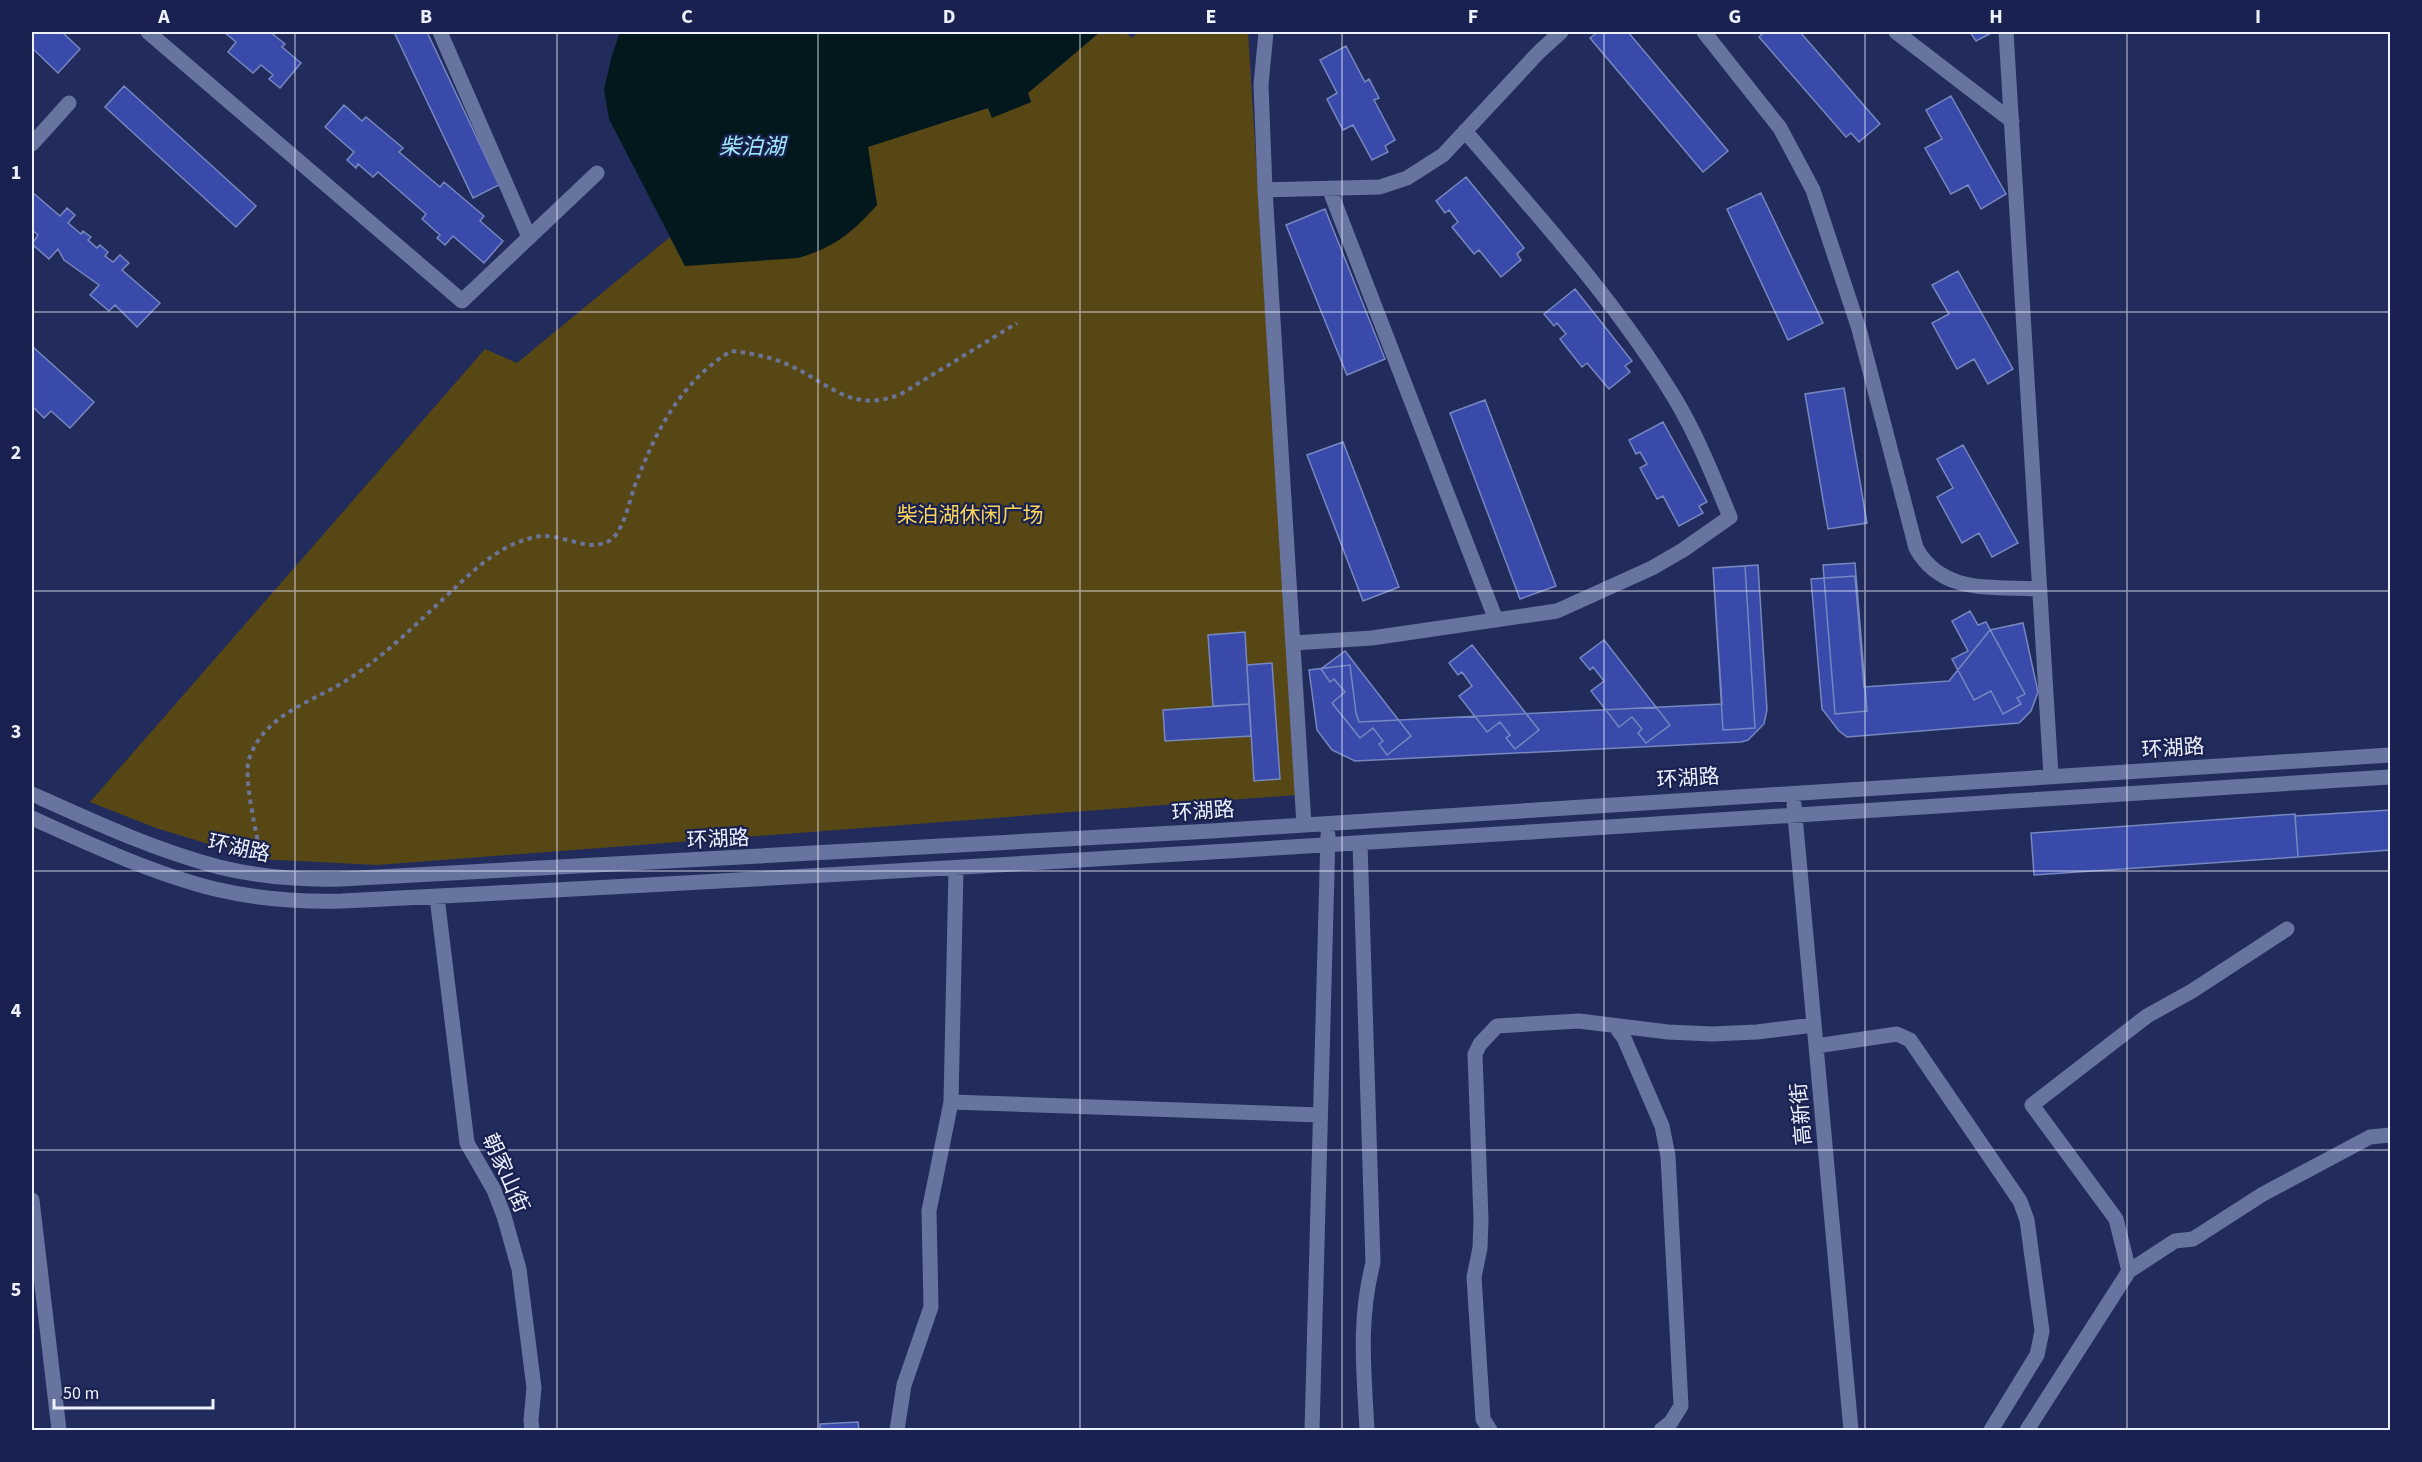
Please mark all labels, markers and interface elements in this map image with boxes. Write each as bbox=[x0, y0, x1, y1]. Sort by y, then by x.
text: A bbox=[157, 3, 170, 31]
text: B bbox=[420, 3, 432, 31]
text: C bbox=[681, 3, 693, 31]
text: D bbox=[943, 3, 955, 31]
text: E bbox=[1206, 3, 1216, 31]
text: F bbox=[1468, 3, 1478, 31]
text: G bbox=[1729, 3, 1741, 31]
text: H bbox=[1989, 3, 2003, 31]
text: I bbox=[2255, 3, 2261, 31]
water label: 柴泊湖 bbox=[719, 131, 788, 163]
text: 1 bbox=[11, 159, 21, 187]
text: 2 bbox=[11, 439, 21, 467]
park label: 柴泊湖休闲广场 bbox=[897, 500, 1044, 530]
text: 3 bbox=[11, 718, 21, 746]
street label: 环湖路 bbox=[2141, 731, 2205, 765]
street label: 环湖路 bbox=[1656, 761, 1720, 795]
street label: 环湖路 bbox=[1171, 794, 1235, 828]
street label: 环湖路 bbox=[686, 822, 750, 856]
street label: 环湖路 bbox=[205, 827, 273, 869]
text: 4 bbox=[11, 997, 22, 1025]
street label: 高新街 bbox=[1783, 1081, 1819, 1147]
street label: 朝家山街 bbox=[475, 1129, 537, 1217]
text: 5 bbox=[11, 1276, 21, 1304]
scale bar bbox=[54, 1372, 213, 1410]
text: 50 m bbox=[63, 1381, 99, 1406]

